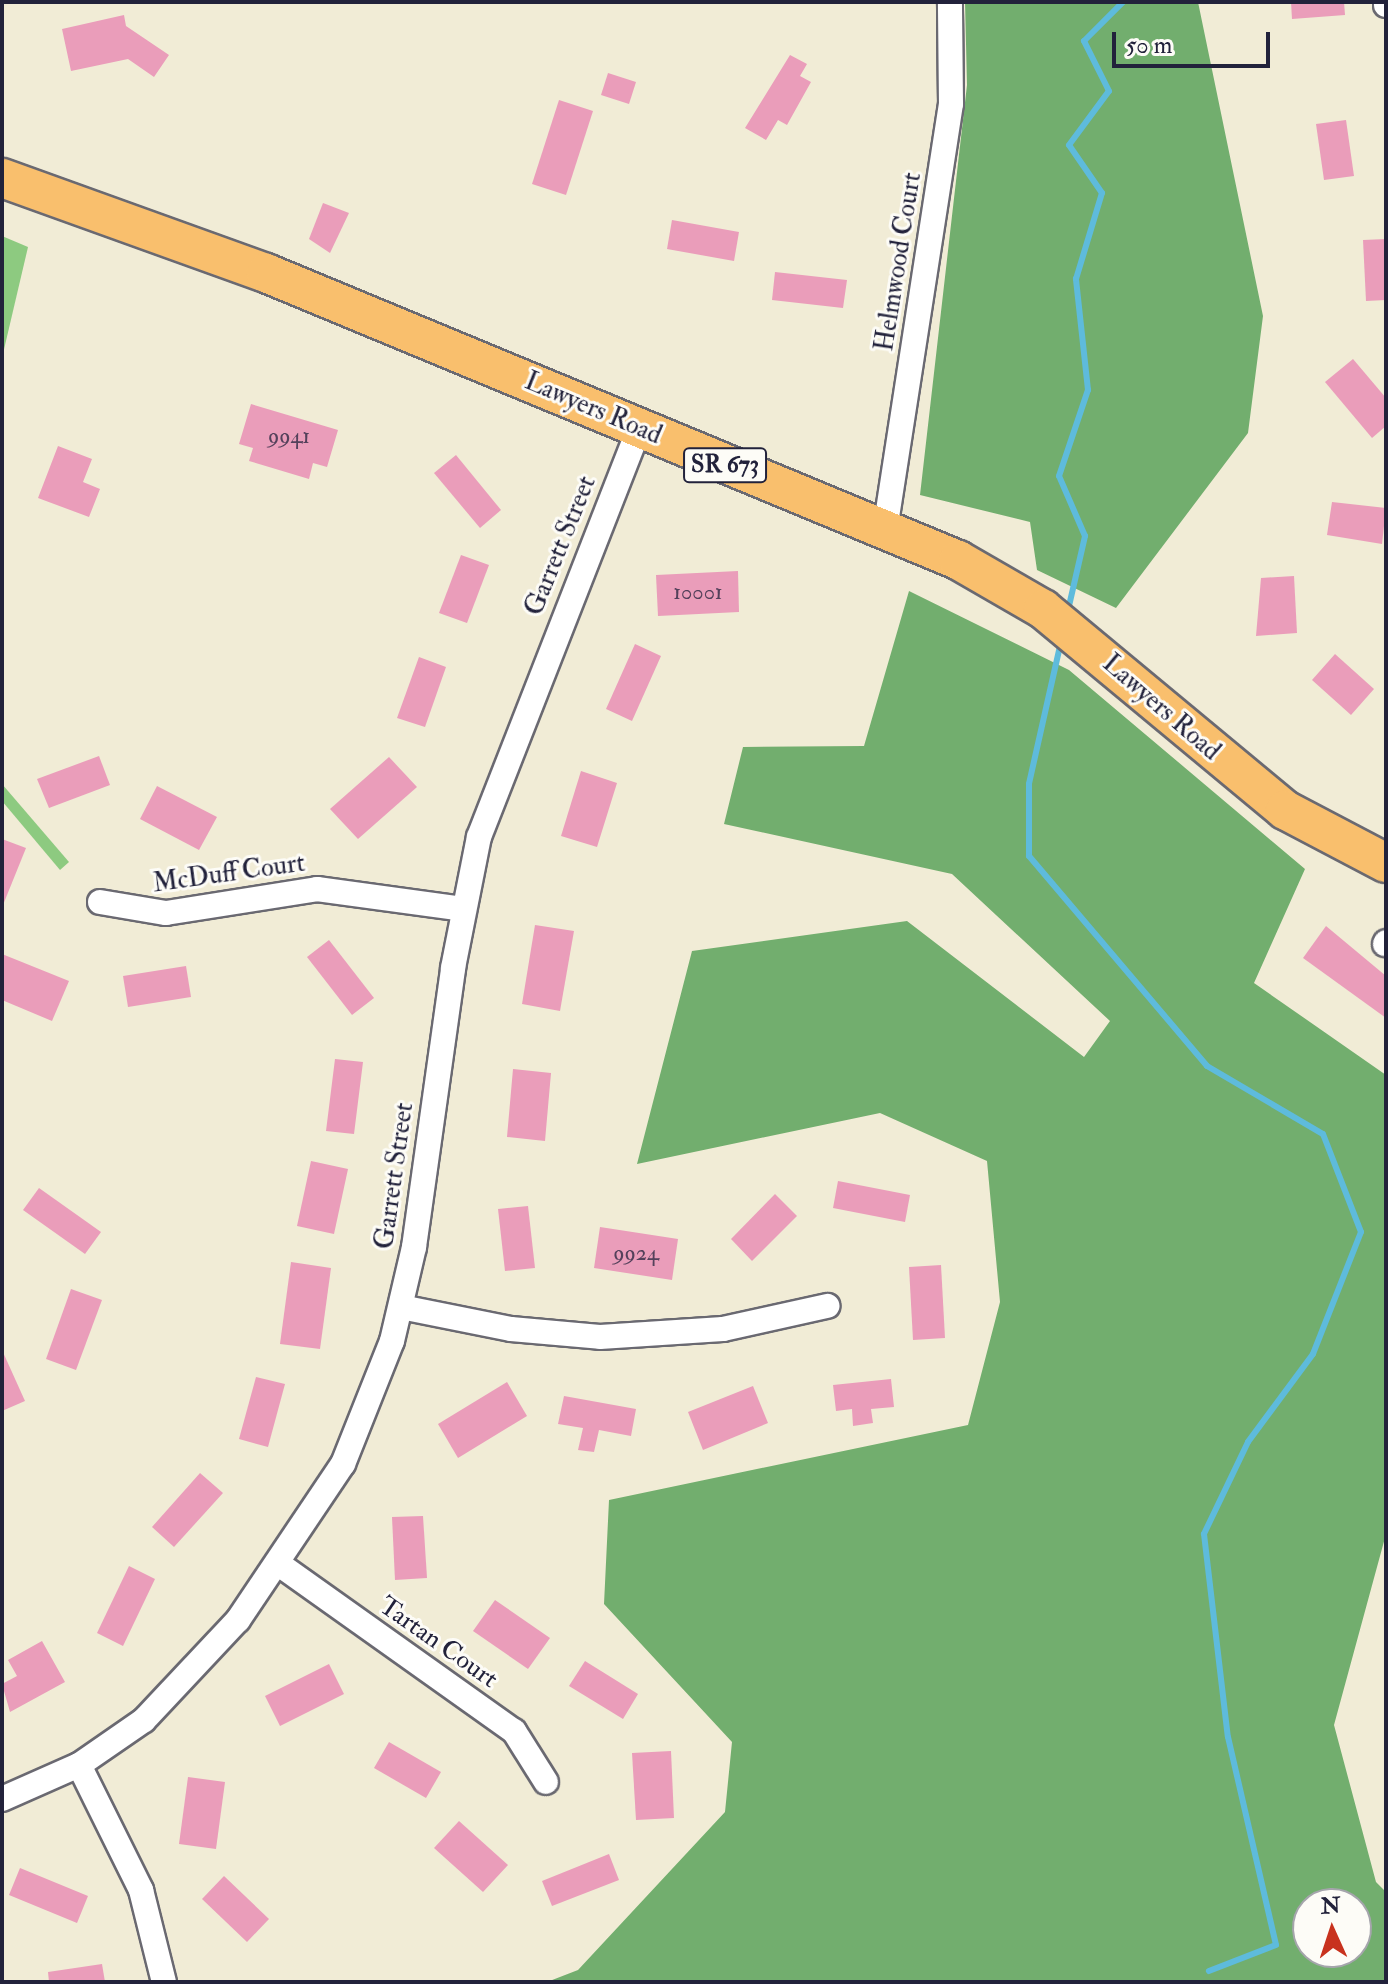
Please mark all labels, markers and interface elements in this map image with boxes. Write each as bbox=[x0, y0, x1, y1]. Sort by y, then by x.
scale bar bbox=[1116, 16, 1274, 66]
text: 50 m bbox=[1126, 30, 1172, 61]
street label: Helmwood Court bbox=[869, 170, 929, 354]
street label: Lawyers Road bbox=[520, 366, 666, 452]
house number: 9941 bbox=[268, 424, 310, 450]
road number: SR 673 bbox=[683, 445, 767, 485]
street label: Garrett Street bbox=[519, 472, 603, 620]
house number: 10001 bbox=[673, 580, 723, 606]
street label: Lawyers Road bbox=[1096, 648, 1226, 768]
street label: McDuff Court bbox=[151, 848, 307, 900]
street label: Garrett Street bbox=[369, 1101, 421, 1251]
house number: 9924 bbox=[613, 1241, 659, 1267]
street label: Tartan Court bbox=[373, 1591, 503, 1695]
north arrow bbox=[1292, 1888, 1372, 1968]
text: N bbox=[1320, 1892, 1341, 1921]

